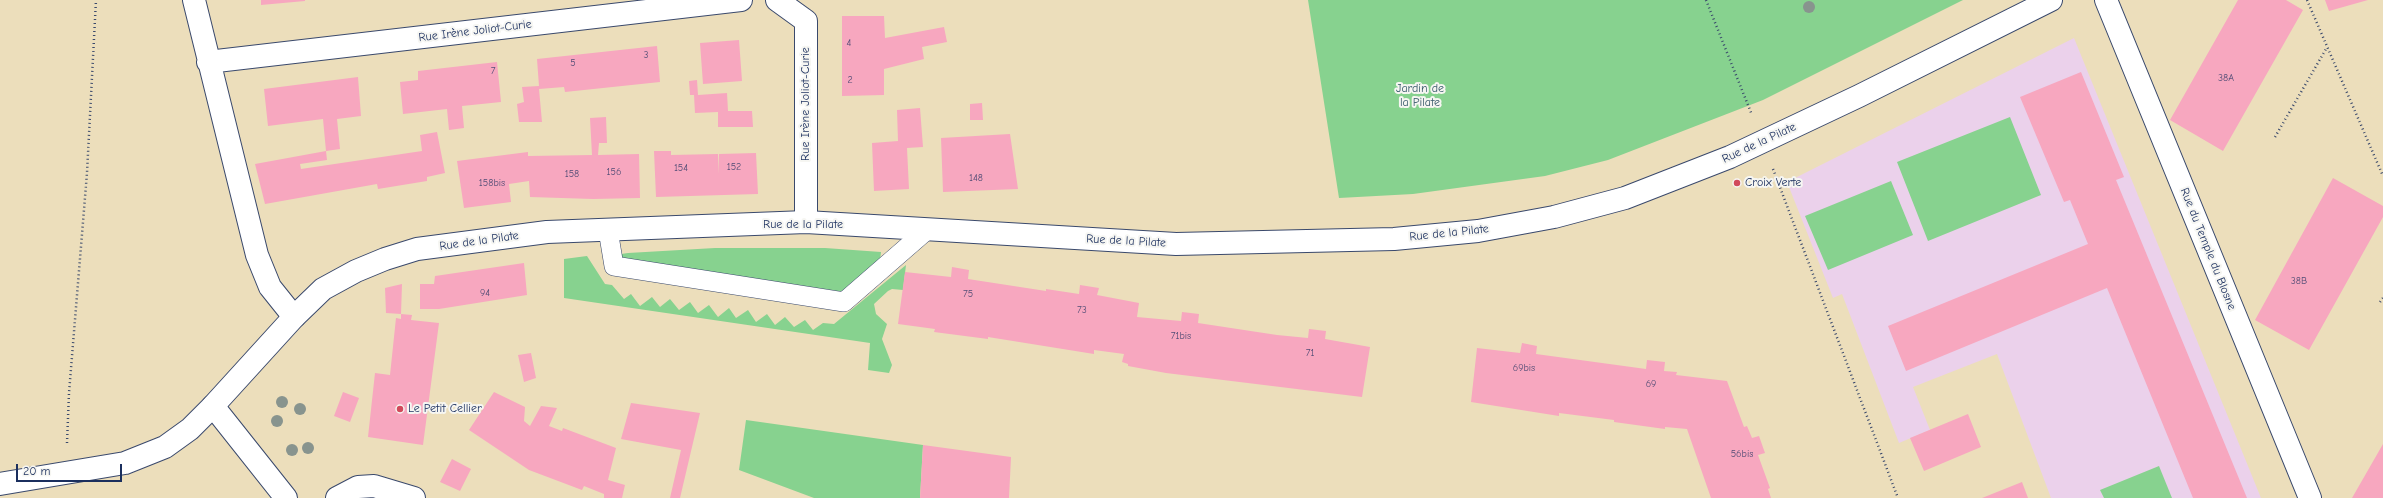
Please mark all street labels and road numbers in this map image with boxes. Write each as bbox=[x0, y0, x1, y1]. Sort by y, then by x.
street label: Rue Irène Joliot-Curie bbox=[418, 17, 532, 45]
street label: Rue Irène Joliot-Curie bbox=[799, 47, 813, 161]
street label: Rue de la Pilate bbox=[1720, 120, 1798, 166]
street label: Rue du Temple du Blosne bbox=[2177, 186, 2239, 312]
street label: Rue de la Pilate bbox=[763, 218, 843, 232]
street label: Rue de la Pilate bbox=[1409, 222, 1489, 244]
street label: Rue de la Pilate bbox=[438, 228, 520, 254]
street label: Rue de la Pilate bbox=[1086, 232, 1166, 250]

